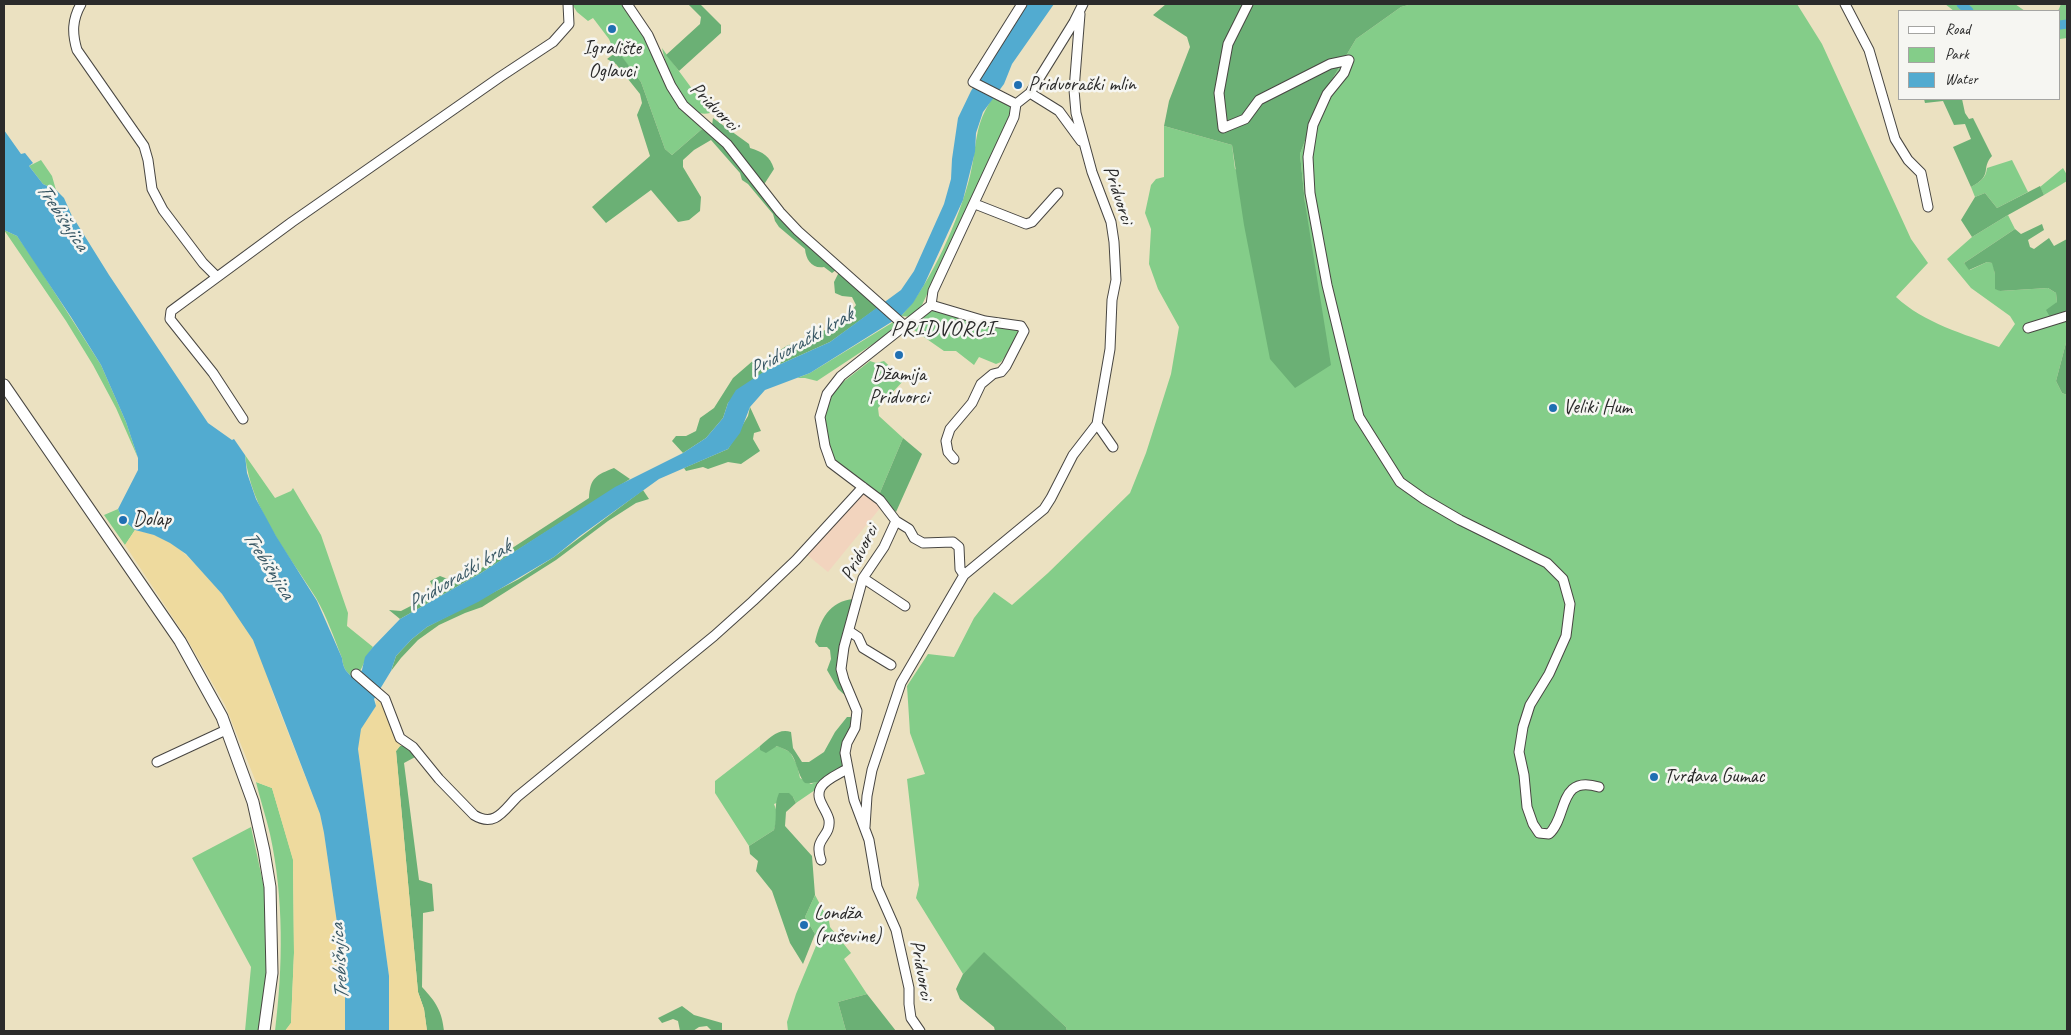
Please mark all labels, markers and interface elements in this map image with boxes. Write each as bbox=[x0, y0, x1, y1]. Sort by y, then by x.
legend bbox=[1898, 10, 2061, 100]
text: Road bbox=[1945, 20, 1970, 39]
marker: Igralište Oglavci bbox=[606, 23, 618, 35]
place label: Igralište Oglavci bbox=[583, 37, 641, 84]
text: Park bbox=[1945, 45, 1969, 64]
text: Water bbox=[1945, 70, 1978, 89]
place label: Pridvorački mlin bbox=[1028, 73, 1136, 97]
street label: Pridvorci bbox=[684, 77, 744, 137]
marker: Pridvorački mlin bbox=[1012, 79, 1024, 91]
street label: Pridvorci bbox=[1097, 163, 1139, 227]
water label: Trebišnjica bbox=[30, 178, 94, 256]
water label: Pridvorački krak bbox=[744, 303, 858, 383]
district label: PRIDVORCI bbox=[890, 316, 996, 342]
marker: Džamija Pridvorci bbox=[893, 349, 905, 361]
place label: Džamija Pridvorci bbox=[869, 363, 929, 410]
place label: Veliki Hum bbox=[1563, 396, 1632, 420]
marker: Veliki Hum bbox=[1547, 402, 1559, 414]
place label: Dolap bbox=[133, 508, 171, 532]
marker: Dolap bbox=[117, 514, 129, 526]
street label: Pridvorci bbox=[836, 521, 884, 585]
water label: Trebišnjica bbox=[237, 526, 299, 604]
water label: Pridvorački krak bbox=[403, 535, 515, 617]
place label: Tvrđava Gumac bbox=[1664, 765, 1765, 789]
marker: Tvrđava Gumac bbox=[1648, 771, 1660, 783]
place label: Londža (ruševine) bbox=[814, 902, 881, 949]
marker: Londža (ruševine) bbox=[798, 919, 810, 931]
water label: Trebišnjica bbox=[325, 923, 355, 1001]
street label: Pridvorci bbox=[904, 938, 938, 1002]

